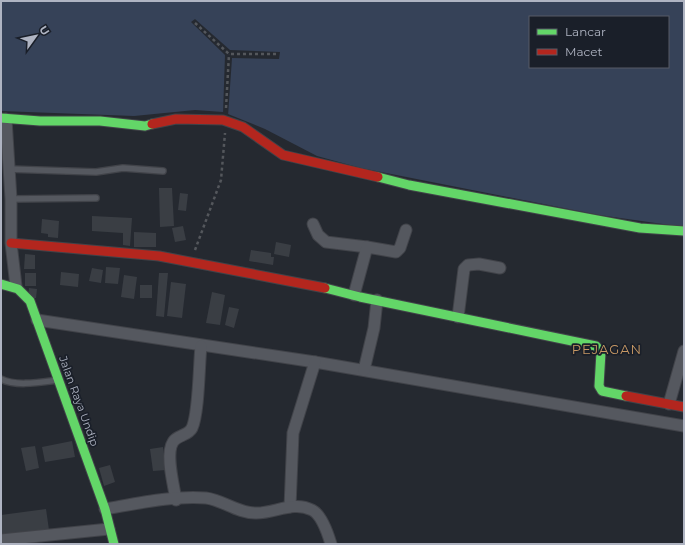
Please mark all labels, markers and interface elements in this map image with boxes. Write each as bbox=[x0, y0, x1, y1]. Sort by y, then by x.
north arrow bbox=[16, 16, 56, 56]
legend bbox=[529, 16, 669, 68]
text: U bbox=[36, 23, 53, 38]
text: Lancar bbox=[565, 24, 606, 39]
text: Macet bbox=[565, 44, 602, 59]
district label: PEJAGAN bbox=[572, 341, 642, 357]
street label: Jalan Raya Undip bbox=[56, 353, 102, 448]

